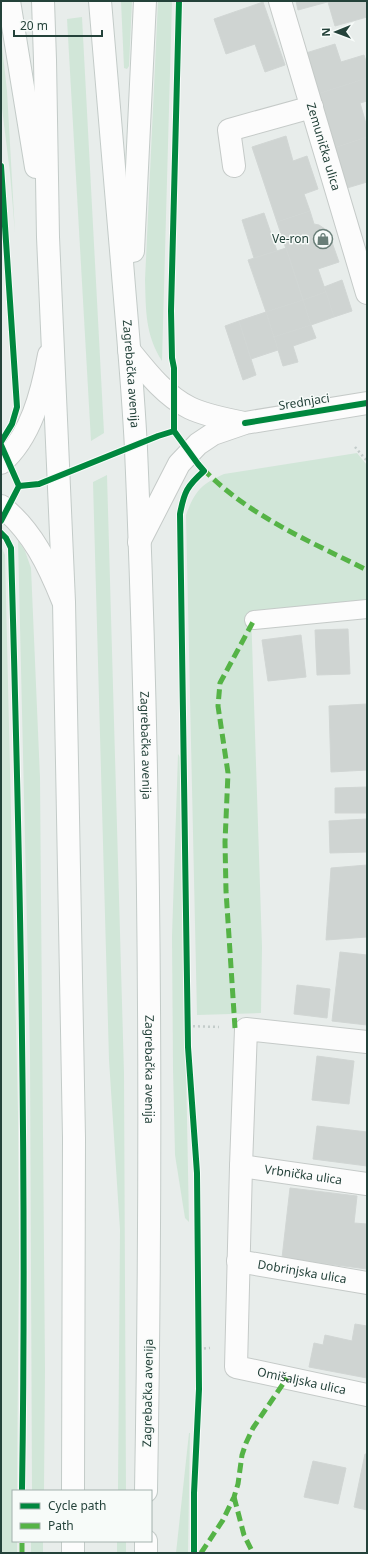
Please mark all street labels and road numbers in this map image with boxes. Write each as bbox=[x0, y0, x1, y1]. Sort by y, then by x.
street label: Zemunička ulica bbox=[303, 100, 345, 193]
street label: Zagrebačka avenija bbox=[119, 319, 144, 428]
street label: Srednjaci bbox=[277, 389, 331, 414]
street label: Zagrebačka avenija bbox=[136, 691, 156, 800]
street label: Zagrebačka avenija bbox=[141, 1015, 158, 1124]
street label: Vrbnička ulica bbox=[264, 1160, 343, 1188]
street label: Dobrinjska ulica bbox=[256, 1255, 348, 1287]
street label: Zagrebačka avenija bbox=[138, 1339, 157, 1447]
street label: Omišaljska ulica bbox=[256, 1363, 348, 1398]

